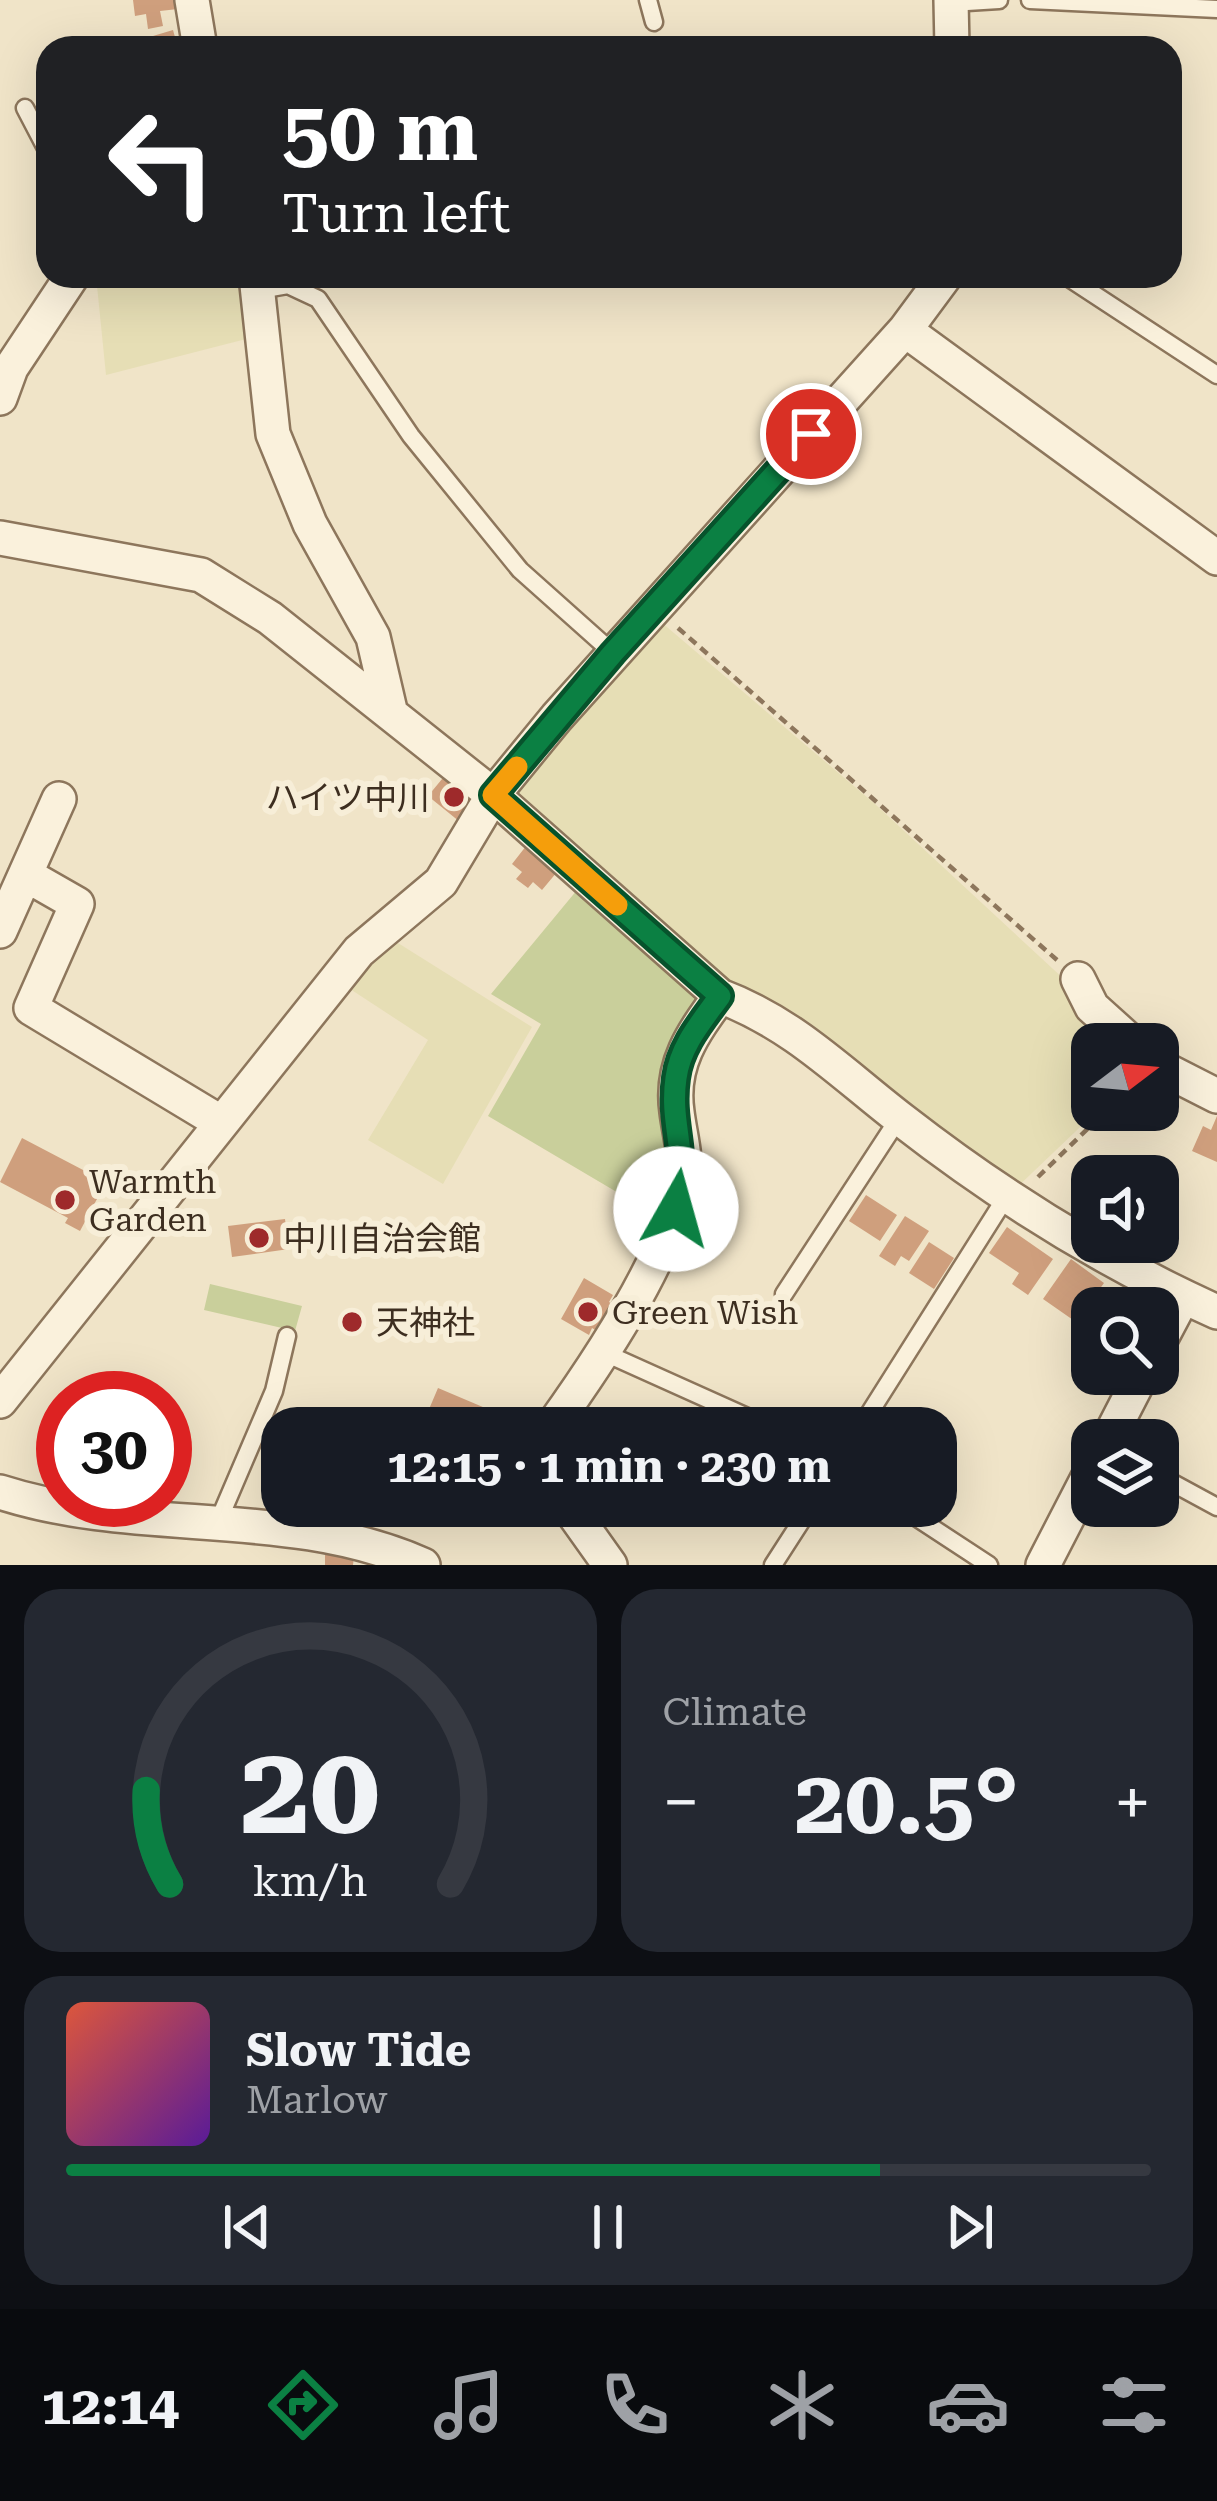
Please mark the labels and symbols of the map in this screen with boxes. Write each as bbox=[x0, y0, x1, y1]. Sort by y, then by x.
pin bbox=[760, 383, 862, 485]
place label: ハイツ中川 bbox=[266, 778, 430, 817]
marker: ハイツ中川 bbox=[441, 784, 467, 810]
north arrow bbox=[1071, 1023, 1179, 1131]
position arrow bbox=[613, 1146, 739, 1272]
place label: Warmth Garden bbox=[89, 1162, 216, 1239]
marker: Warmth Garden bbox=[52, 1187, 78, 1213]
place label: 中川自治会館 bbox=[283, 1219, 481, 1258]
marker: 中川自治会館 bbox=[246, 1225, 272, 1251]
place label: Green Wish bbox=[612, 1293, 798, 1332]
marker: Green Wish bbox=[575, 1299, 601, 1325]
place label: 天神社 bbox=[376, 1303, 475, 1342]
marker: 天神社 bbox=[339, 1309, 365, 1335]
speed limit sign: 30 bbox=[36, 1371, 192, 1527]

